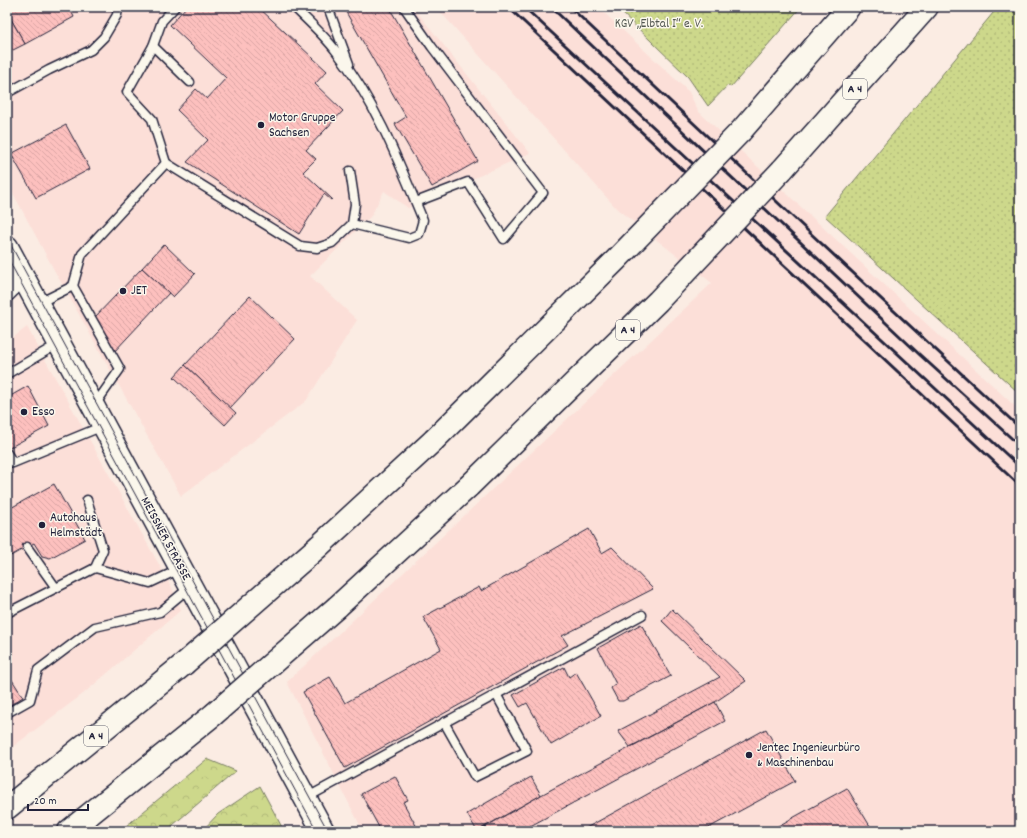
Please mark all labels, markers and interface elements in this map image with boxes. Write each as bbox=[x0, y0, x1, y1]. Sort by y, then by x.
park label: KGV „Elbtal I“ e. V. bbox=[615, 15, 703, 34]
road number: A 4 bbox=[843, 79, 867, 99]
place label: Motor Gruppe Sachsen bbox=[269, 109, 336, 143]
marker: Motor Gruppe Sachsen bbox=[256, 120, 266, 130]
place label: JET bbox=[131, 282, 147, 301]
marker: JET bbox=[118, 286, 128, 296]
road number: A 4 bbox=[616, 320, 640, 340]
place label: Esso bbox=[32, 403, 55, 422]
marker: Esso bbox=[19, 407, 29, 417]
street label: MEISSNER STRASSE bbox=[135, 494, 195, 584]
place label: Autohaus Helmstädt bbox=[50, 509, 102, 543]
marker: Autohaus Helmstädt bbox=[37, 520, 47, 530]
road number: A 4 bbox=[84, 726, 108, 746]
place label: Jentec Ingenieurbüro & Maschinenbau bbox=[757, 739, 860, 773]
marker: Jentec Ingenieurbüro & Maschinenbau bbox=[744, 750, 754, 760]
scale bar bbox=[28, 786, 88, 812]
text: 20 m bbox=[34, 793, 57, 810]

